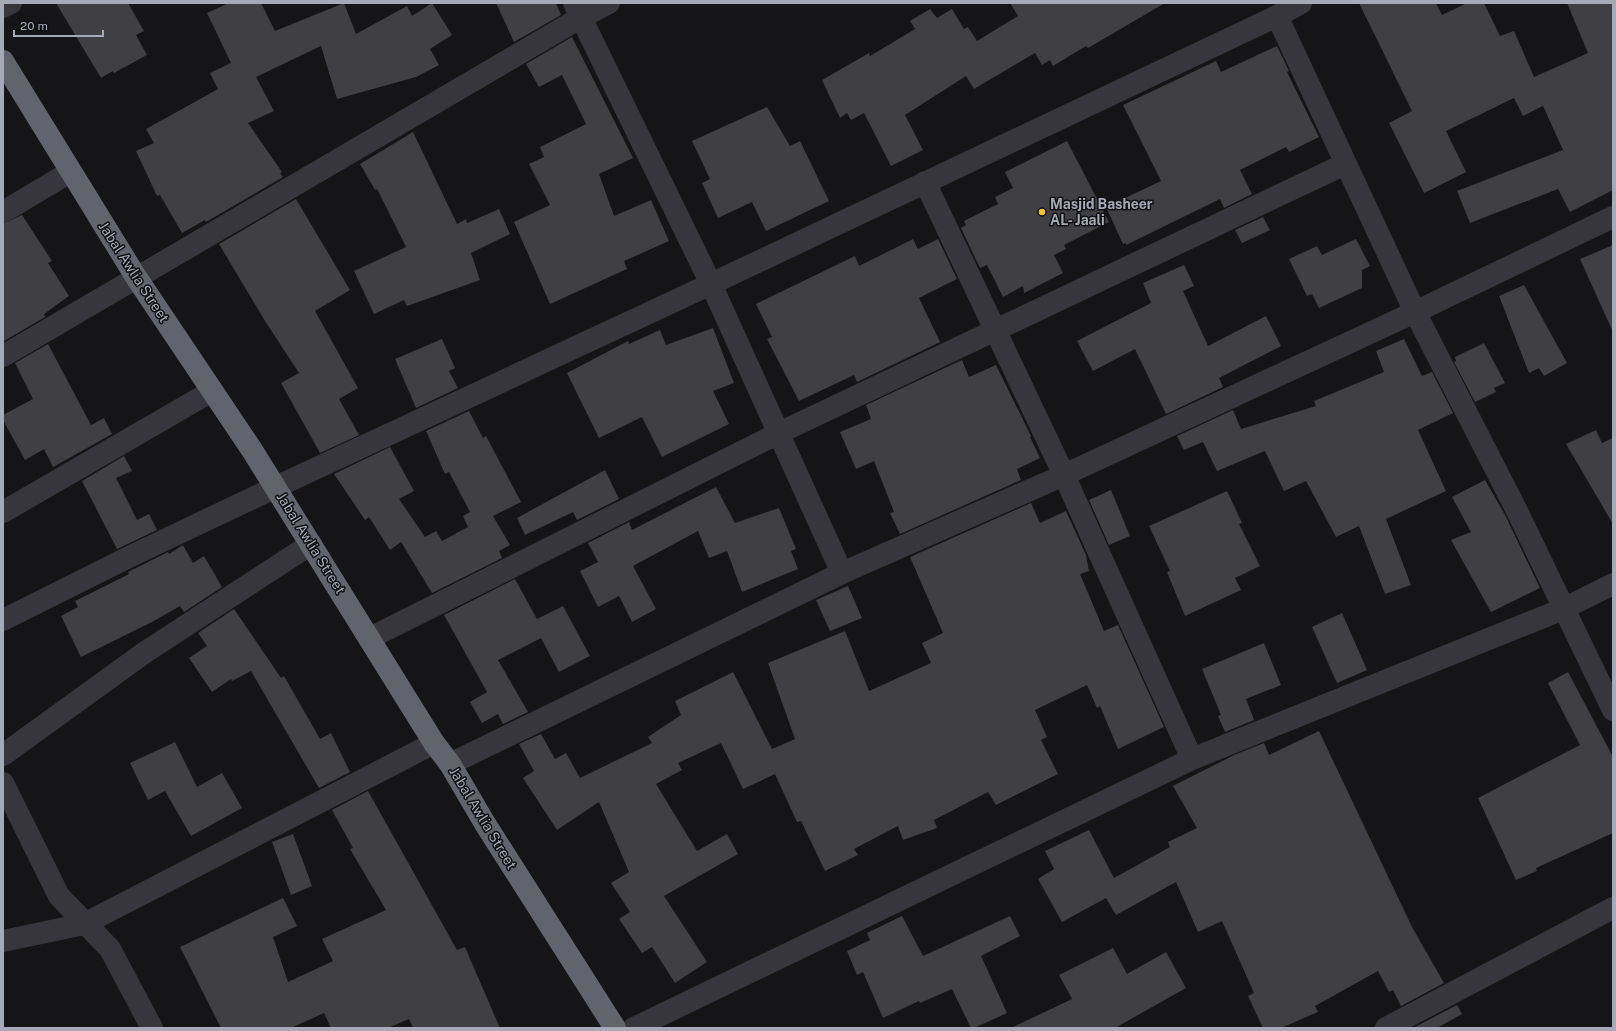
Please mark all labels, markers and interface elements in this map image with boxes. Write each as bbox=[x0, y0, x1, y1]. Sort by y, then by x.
scale bar bbox=[14, 12, 103, 38]
text: 20 m bbox=[20, 19, 48, 33]
place label: Masjid Basheer AL- Jaali bbox=[1050, 196, 1153, 228]
marker: Masjid Basheer AL- Jaali bbox=[1037, 207, 1047, 217]
street label: Jabal Awlia Street bbox=[96, 219, 172, 325]
street label: Jabal Awlia Street bbox=[273, 489, 349, 597]
street label: Jabal Awlia Street bbox=[446, 764, 520, 872]

